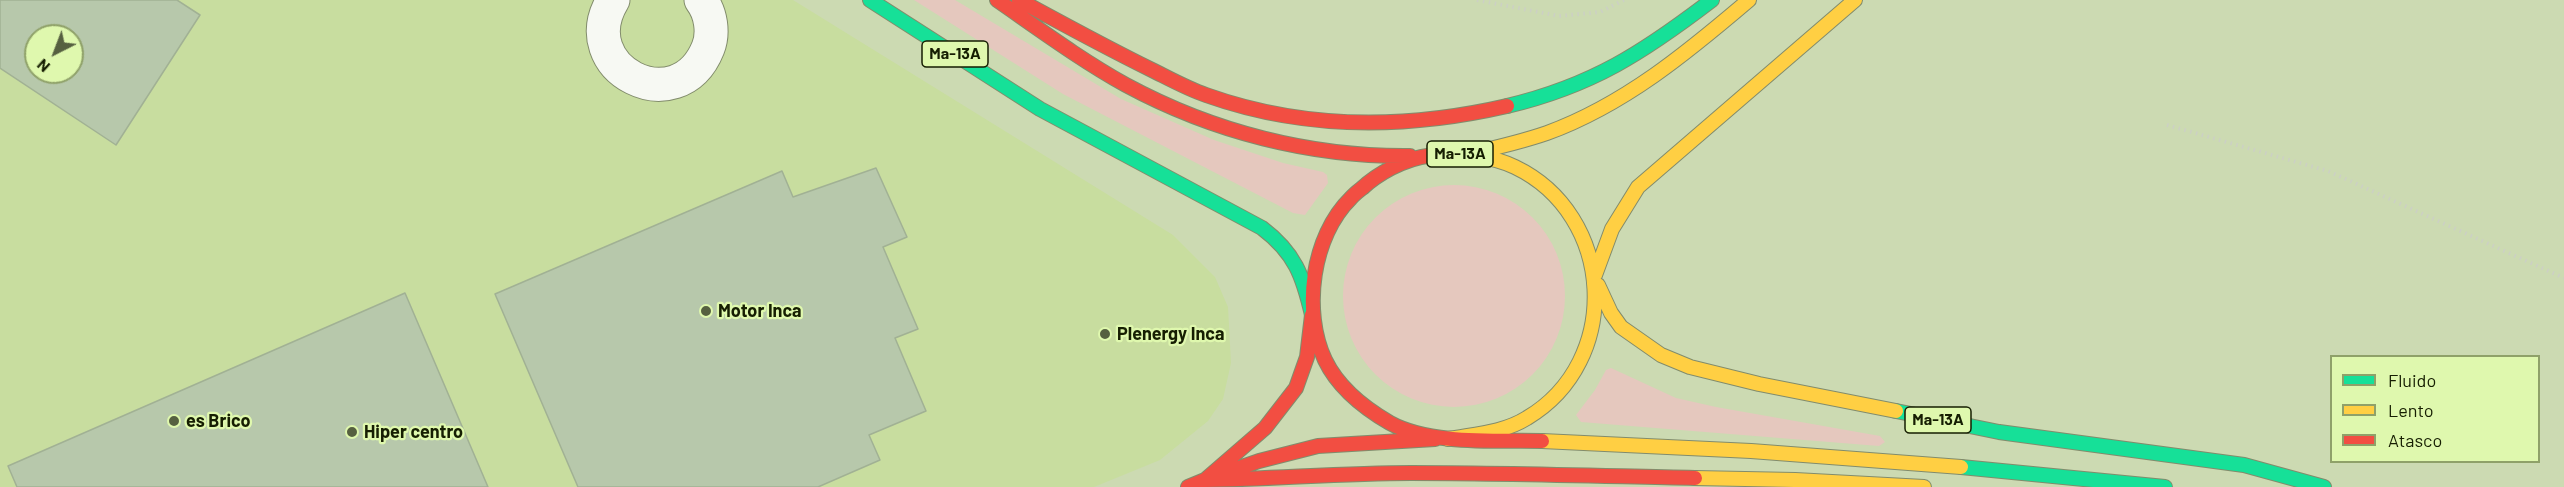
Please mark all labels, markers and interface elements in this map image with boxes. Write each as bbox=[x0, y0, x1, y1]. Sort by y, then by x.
north arrow bbox=[24, 24, 84, 84]
road number: Ma-13A bbox=[922, 41, 988, 67]
text: N bbox=[33, 56, 53, 77]
road number: Ma-13A bbox=[1427, 141, 1493, 167]
place label: Motor Inca bbox=[718, 300, 802, 322]
marker: Motor Inca bbox=[699, 304, 713, 318]
place label: Plenergy Inca bbox=[1117, 323, 1224, 345]
marker: Plenergy Inca bbox=[1098, 327, 1112, 341]
legend bbox=[2330, 355, 2540, 463]
text: Fluido bbox=[2388, 369, 2436, 391]
text: Lento bbox=[2388, 399, 2434, 421]
road number: Ma-13A bbox=[1905, 407, 1971, 433]
place label: es Brico bbox=[186, 410, 251, 432]
marker: es Brico bbox=[167, 414, 181, 428]
place label: Hiper centro bbox=[364, 421, 463, 443]
marker: Hiper centro bbox=[345, 425, 359, 439]
text: Atasco bbox=[2388, 429, 2442, 451]

